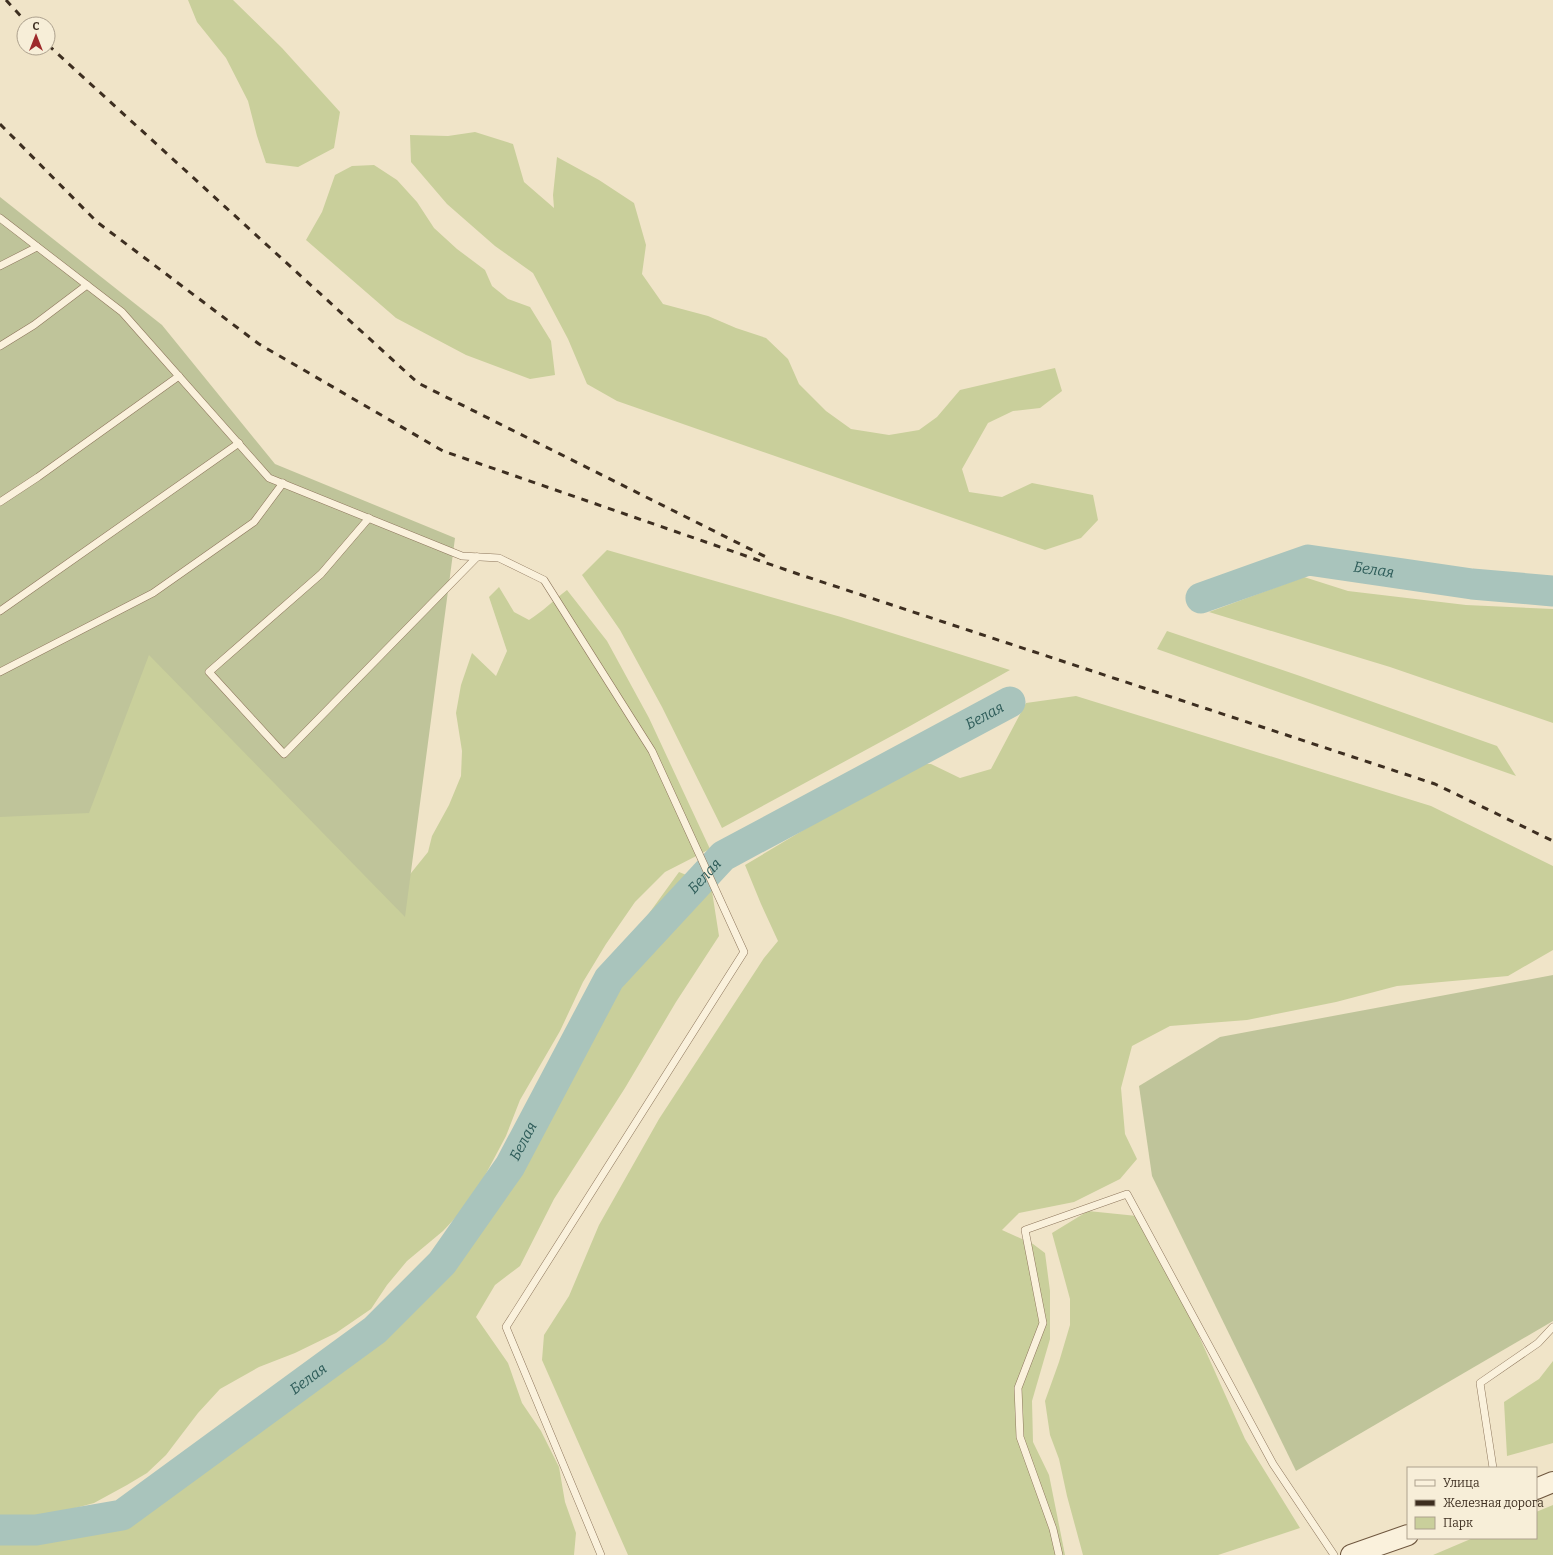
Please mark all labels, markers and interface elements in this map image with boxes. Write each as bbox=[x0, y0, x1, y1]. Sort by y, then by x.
north arrow bbox=[16, 16, 56, 56]
text: С bbox=[33, 20, 40, 33]
water label: Белая bbox=[1352, 558, 1395, 582]
water label: Белая bbox=[962, 698, 1007, 733]
water label: Белая bbox=[684, 855, 725, 897]
water label: Белая bbox=[506, 1119, 541, 1164]
water label: Белая bbox=[286, 1359, 330, 1398]
legend bbox=[1407, 1467, 1537, 1539]
text: Улица bbox=[1443, 1476, 1480, 1490]
text: Железная дорога bbox=[1443, 1496, 1544, 1510]
text: Парк bbox=[1443, 1516, 1473, 1530]

